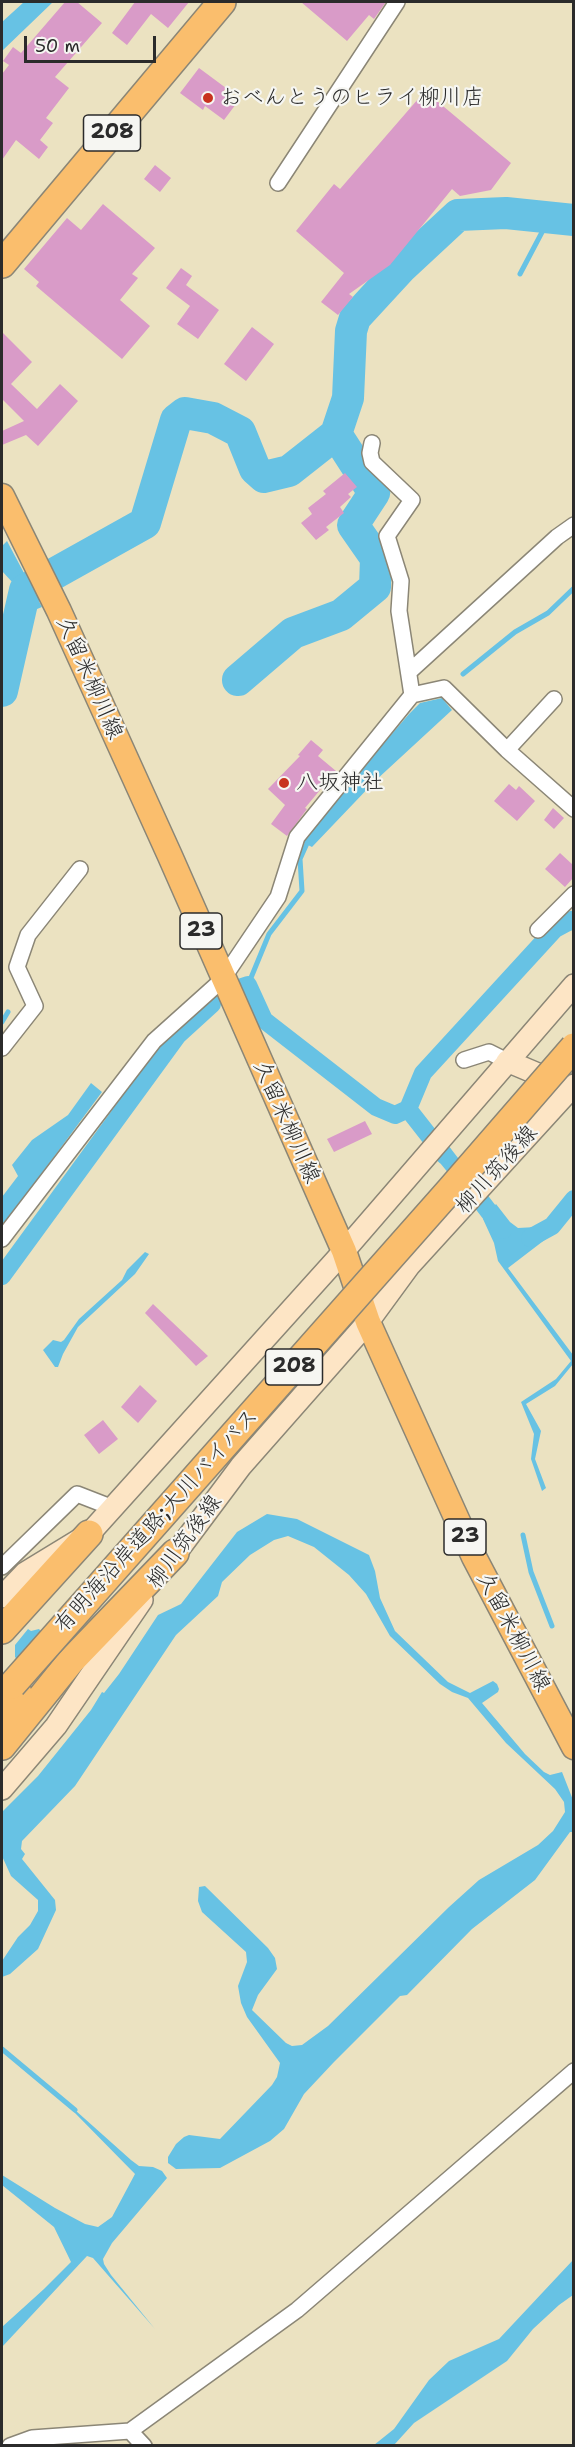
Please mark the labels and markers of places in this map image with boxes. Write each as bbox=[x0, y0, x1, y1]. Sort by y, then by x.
place label: おべんとうのヒライ柳川店 bbox=[220, 85, 484, 111]
marker: おべんとうのヒライ柳川店 bbox=[201, 91, 215, 105]
place label: 八坂神社 bbox=[296, 770, 384, 796]
marker: 八坂神社 bbox=[277, 776, 291, 790]

